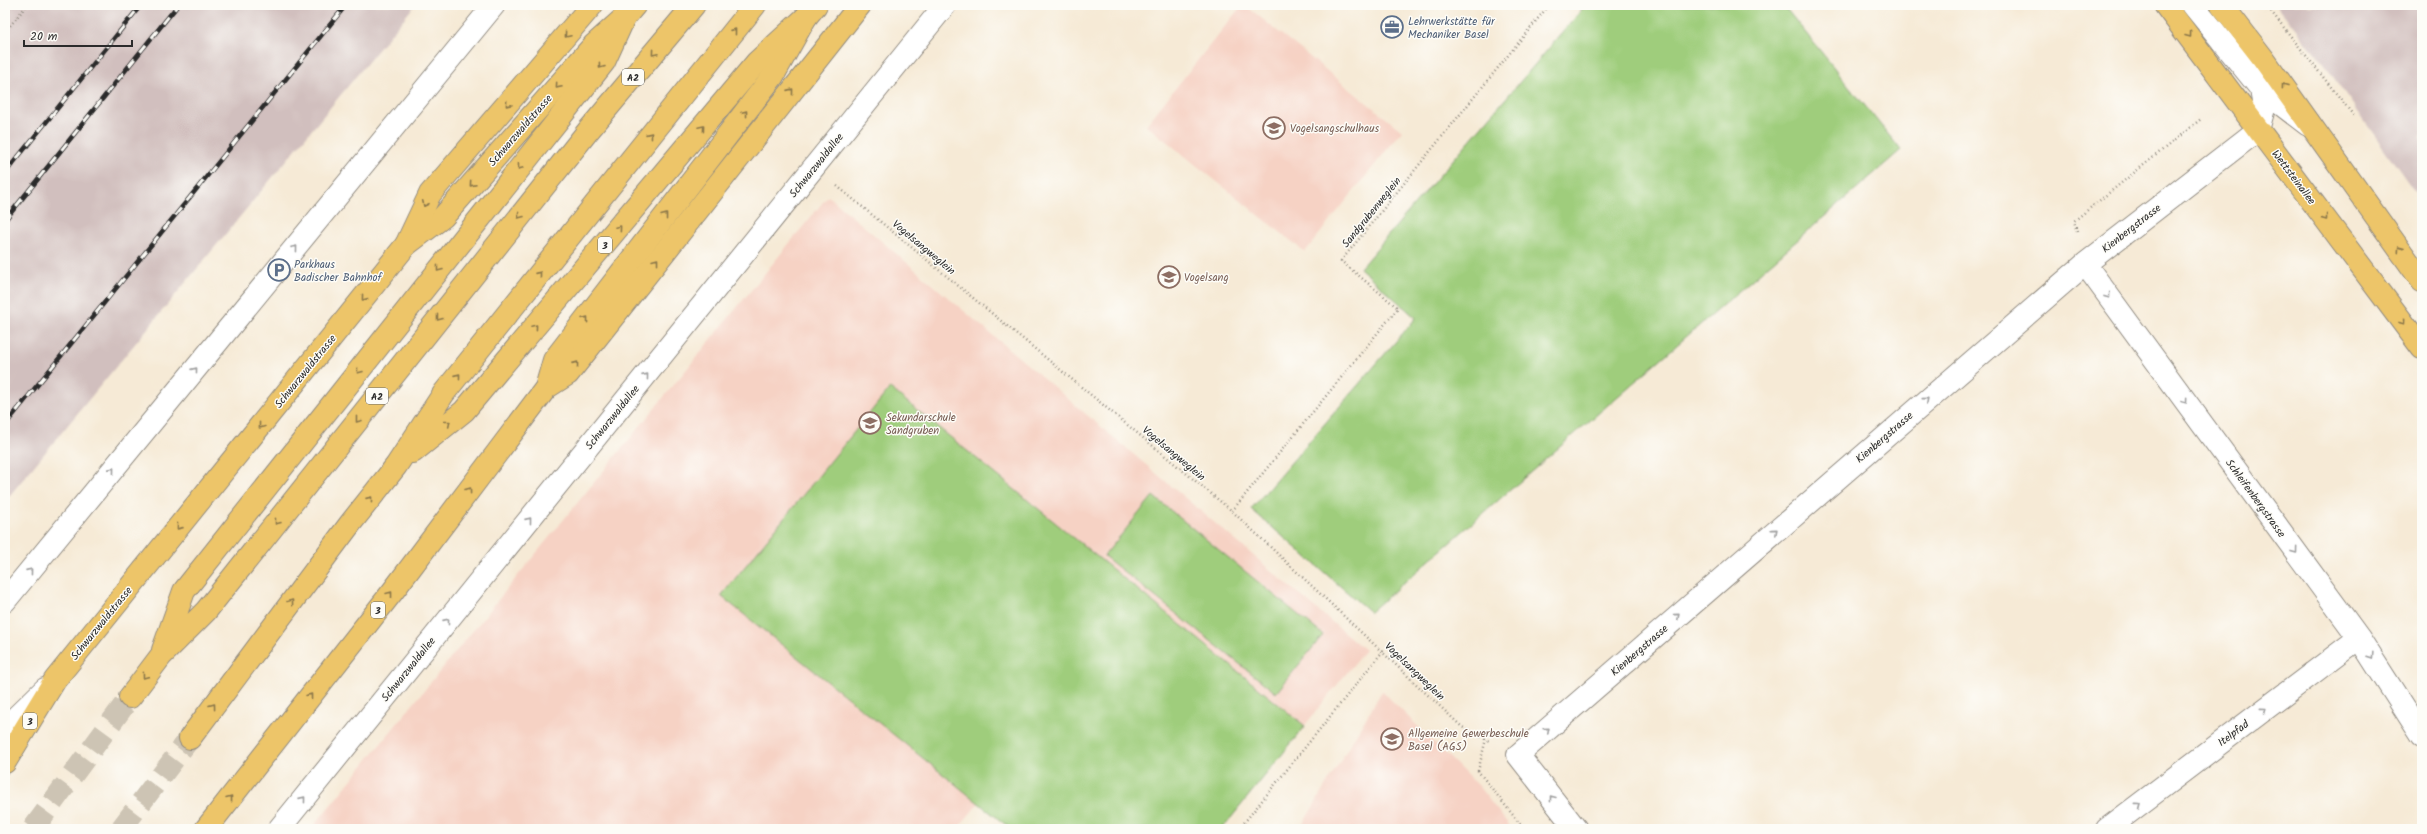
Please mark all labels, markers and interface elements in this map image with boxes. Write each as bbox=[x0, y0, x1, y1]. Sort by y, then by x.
place label: Lehrwerkstätte für Mechaniker Basel bbox=[1408, 13, 1496, 44]
office icon: Lehrwerkstätte für Mechaniker Basel bbox=[1379, 14, 1405, 40]
scale bar bbox=[24, 22, 132, 48]
text: 20 m bbox=[30, 27, 58, 46]
one-way arrow bbox=[729, 29, 736, 36]
one-way arrow bbox=[564, 30, 571, 37]
one-way arrow bbox=[2184, 31, 2191, 38]
one-way arrow bbox=[652, 48, 659, 55]
one-way arrow bbox=[599, 61, 606, 68]
road number: A2 bbox=[622, 69, 644, 85]
one-way arrow bbox=[555, 81, 563, 89]
one-way arrow bbox=[2281, 83, 2289, 90]
one-way arrow bbox=[786, 88, 793, 95]
street label: Schwarzwaldstrasse bbox=[484, 91, 557, 171]
one-way arrow bbox=[505, 99, 512, 107]
one-way arrow bbox=[740, 110, 747, 117]
school or university icon: Vogelsangschulhaus bbox=[1261, 115, 1287, 141]
place label: Vogelsangschulhaus bbox=[1290, 120, 1379, 138]
one-way arrow bbox=[698, 125, 705, 132]
street label: Schwarzwaldallee bbox=[785, 129, 849, 202]
one-way arrow bbox=[645, 133, 652, 140]
street label: Wettsteinallee bbox=[2266, 146, 2320, 209]
one-way arrow bbox=[518, 163, 525, 170]
street label: Sandgrubenweglein bbox=[1337, 173, 1406, 252]
one-way arrow bbox=[470, 179, 477, 186]
one-way arrow bbox=[422, 200, 430, 208]
street label: Kienbergstrasse bbox=[2098, 200, 2165, 258]
one-way arrow bbox=[517, 212, 524, 219]
one-way arrow bbox=[661, 213, 668, 220]
one-way arrow bbox=[2320, 214, 2327, 221]
street label: Vogelsangweglein bbox=[888, 216, 959, 280]
one-way arrow bbox=[615, 225, 622, 232]
road number: 3 bbox=[598, 237, 612, 253]
one-way arrow bbox=[290, 245, 297, 252]
one-way arrow bbox=[2397, 246, 2404, 253]
place label: Parkhaus Badischer Bahnhof bbox=[294, 256, 384, 287]
parking icon: Parkhaus Badischer Bahnhof bbox=[266, 257, 292, 283]
one-way arrow bbox=[652, 259, 659, 266]
school or university icon: Vogelsang bbox=[1156, 264, 1182, 290]
one-way arrow bbox=[437, 265, 444, 272]
place label: Vogelsang bbox=[1184, 269, 1229, 287]
one-way arrow bbox=[534, 271, 541, 278]
one-way arrow bbox=[2103, 292, 2111, 299]
one-way arrow bbox=[362, 293, 369, 300]
one-way arrow bbox=[436, 314, 443, 321]
one-way arrow bbox=[581, 316, 588, 323]
one-way arrow bbox=[2399, 318, 2406, 325]
one-way arrow bbox=[531, 324, 538, 332]
street label: Schwarzwaldstrasse bbox=[270, 331, 341, 412]
one-way arrow bbox=[572, 361, 579, 368]
one-way arrow bbox=[190, 367, 197, 374]
one-way arrow bbox=[356, 367, 363, 374]
one-way arrow bbox=[453, 373, 460, 380]
one-way arrow bbox=[641, 373, 648, 380]
street label: Schwarzwaldallee bbox=[581, 381, 645, 454]
road number: A2 bbox=[366, 388, 388, 404]
one-way arrow bbox=[2180, 396, 2187, 403]
one-way arrow bbox=[1922, 398, 1929, 405]
street label: Kienbergstrasse bbox=[1852, 407, 1918, 468]
place label: Sekundarschule Sandgruben bbox=[886, 409, 956, 440]
school or university icon: Sekundarschule Sandgruben bbox=[857, 410, 883, 436]
one-way arrow bbox=[356, 415, 363, 423]
one-way arrow bbox=[258, 421, 265, 428]
one-way arrow bbox=[444, 421, 451, 428]
street label: Vogelsangweglein bbox=[1138, 422, 1209, 486]
street label: Schleifenbergstrasse bbox=[2220, 455, 2290, 542]
one-way arrow bbox=[108, 468, 115, 475]
one-way arrow bbox=[464, 488, 471, 495]
one-way arrow bbox=[365, 496, 372, 503]
one-way arrow bbox=[275, 517, 282, 524]
one-way arrow bbox=[524, 518, 531, 525]
one-way arrow bbox=[177, 522, 184, 529]
one-way arrow bbox=[1770, 529, 1777, 536]
one-way arrow bbox=[2290, 546, 2297, 553]
one-way arrow bbox=[25, 568, 32, 575]
street label: Schwarzwaldstrasse bbox=[66, 583, 137, 664]
one-way arrow bbox=[386, 591, 393, 598]
one-way arrow bbox=[286, 600, 293, 607]
road number: 3 bbox=[371, 602, 385, 618]
one-way arrow bbox=[1672, 614, 1680, 621]
one-way arrow bbox=[442, 619, 449, 626]
street label: Kienbergstrasse bbox=[1607, 620, 1673, 681]
street label: Schwarzwaldallee bbox=[377, 633, 441, 706]
street label: Vogelsangweglein bbox=[1380, 638, 1449, 705]
one-way arrow bbox=[2366, 652, 2373, 659]
one-way arrow bbox=[143, 672, 150, 679]
one-way arrow bbox=[305, 694, 312, 701]
one-way arrow bbox=[209, 704, 216, 711]
one-way arrow bbox=[2259, 708, 2266, 715]
road number: 3 bbox=[23, 713, 37, 729]
street label: Itelpfad bbox=[2214, 716, 2254, 752]
place label: Allgemeine Gewerbeschule Basel (AGS) bbox=[1408, 725, 1529, 756]
school or university icon: Allgemeine Gewerbeschule Basel (AGS) bbox=[1379, 726, 1405, 752]
one-way arrow bbox=[1543, 727, 1550, 734]
one-way arrow bbox=[225, 796, 232, 803]
one-way arrow bbox=[299, 796, 306, 803]
one-way arrow bbox=[1549, 796, 1556, 803]
one-way arrow bbox=[2133, 803, 2140, 810]

